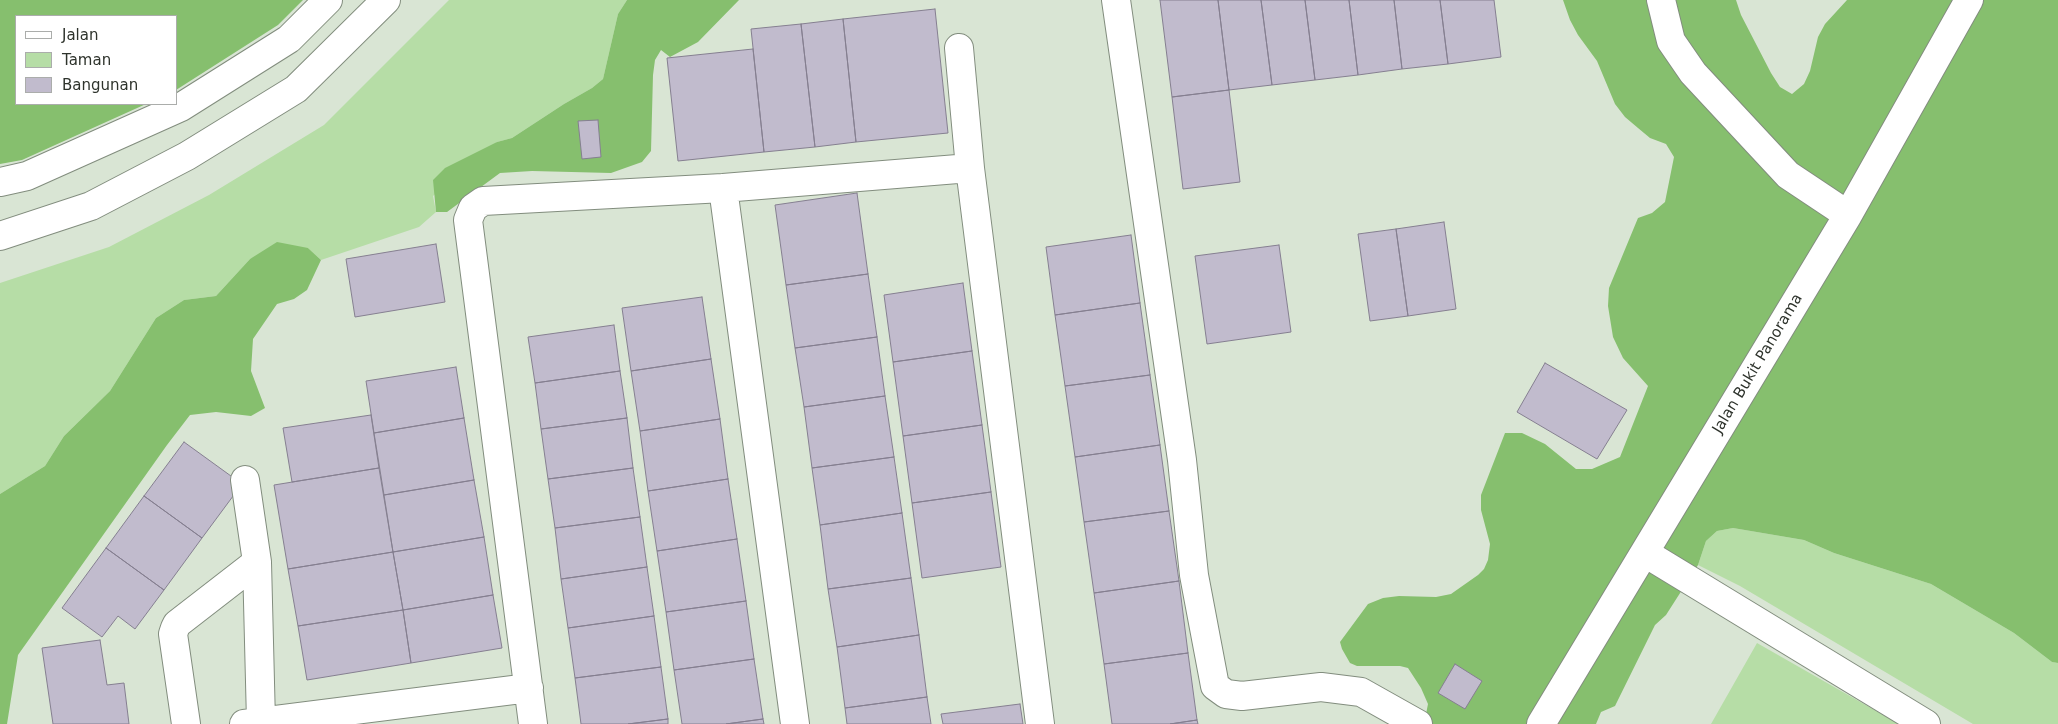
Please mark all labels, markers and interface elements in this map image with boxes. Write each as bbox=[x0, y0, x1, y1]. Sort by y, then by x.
legend bbox=[15, 15, 178, 105]
text: Jalan bbox=[62, 26, 98, 44]
text: Taman bbox=[62, 51, 111, 69]
text: Bangunan bbox=[62, 76, 138, 94]
street label: Jalan Bukit Panorama bbox=[1709, 291, 1807, 437]

